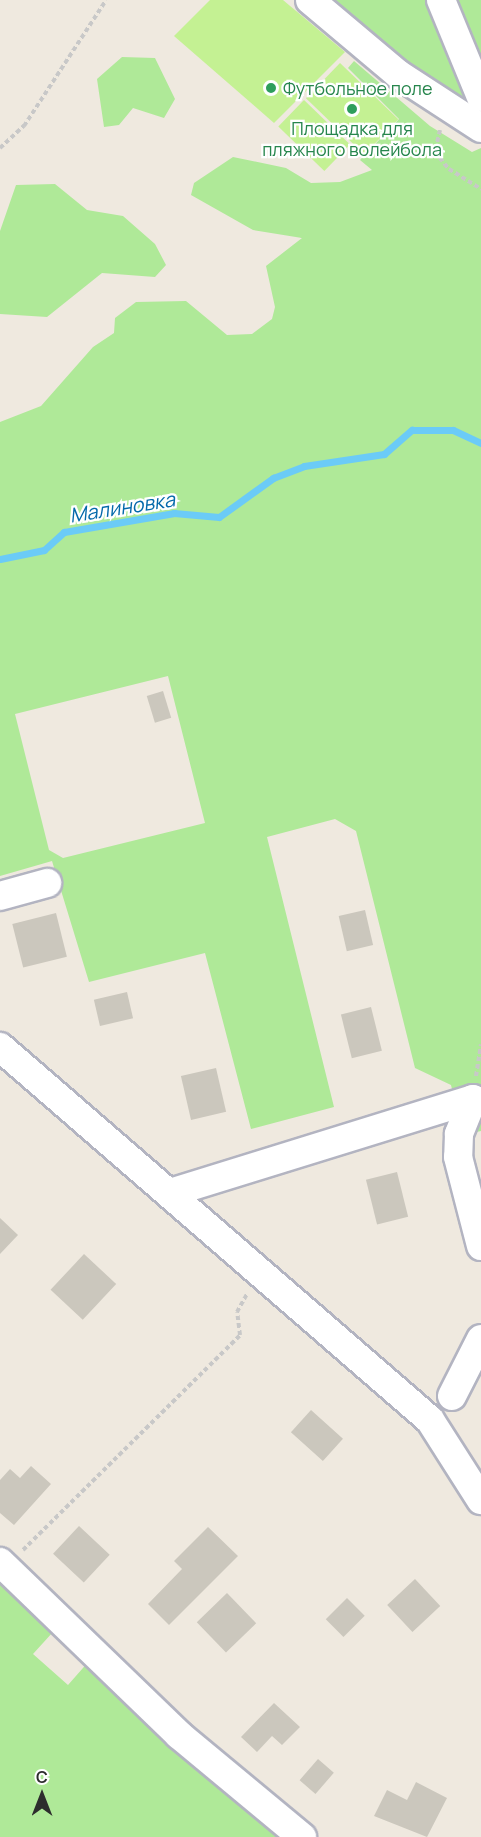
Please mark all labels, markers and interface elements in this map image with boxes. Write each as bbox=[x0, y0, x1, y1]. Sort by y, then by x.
place label: Футбольное поле bbox=[283, 77, 432, 99]
marker: Футбольное поле bbox=[264, 81, 278, 95]
marker: Площадка для пляжного волейбола bbox=[345, 102, 359, 116]
place label: Площадка для пляжного волейбола bbox=[262, 118, 442, 160]
water label: Малиновка bbox=[68, 487, 176, 527]
north arrow bbox=[12, 1765, 72, 1825]
text: С bbox=[36, 1766, 48, 1788]

